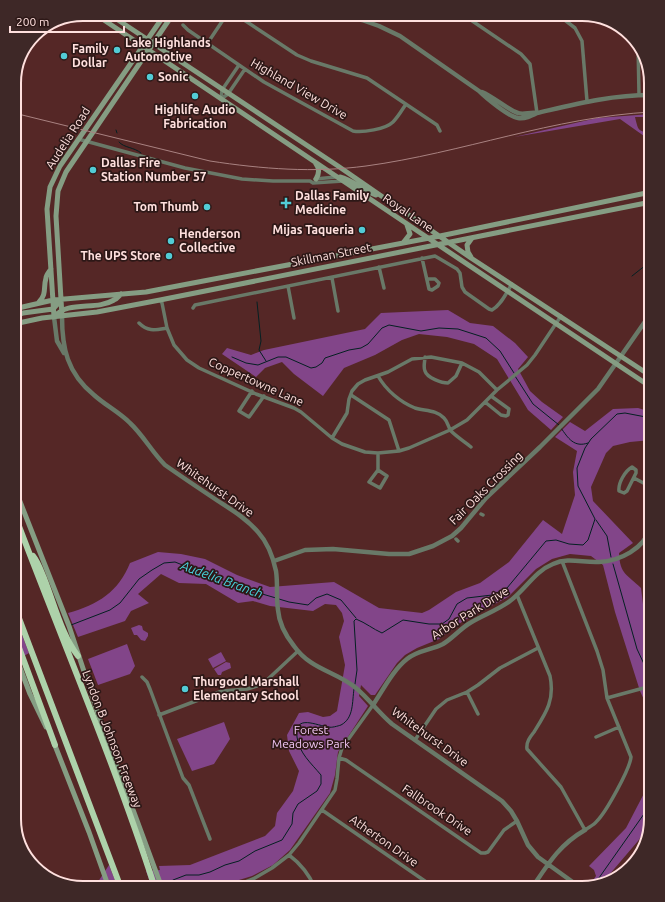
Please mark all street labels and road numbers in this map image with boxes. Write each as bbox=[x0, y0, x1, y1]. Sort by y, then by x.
street label: Highland View Drive bbox=[249, 56, 350, 121]
street label: Audelia Road bbox=[43, 104, 92, 171]
street label: Royal Lane bbox=[381, 191, 436, 234]
street label: Skillman Street bbox=[290, 240, 372, 269]
street label: Coppertowne Lane bbox=[207, 355, 306, 408]
street label: Fair Oaks Crossing bbox=[446, 448, 525, 527]
street label: Whitehurst Drive bbox=[174, 456, 256, 519]
street label: Arbor Park Drive bbox=[429, 584, 511, 642]
street label: Lyndon B Johnson Freeway bbox=[80, 668, 145, 810]
street label: Whitehurst Drive bbox=[389, 704, 471, 769]
street label: Fallbrook Drive bbox=[400, 782, 475, 838]
street label: Atherton Drive bbox=[348, 812, 421, 869]

